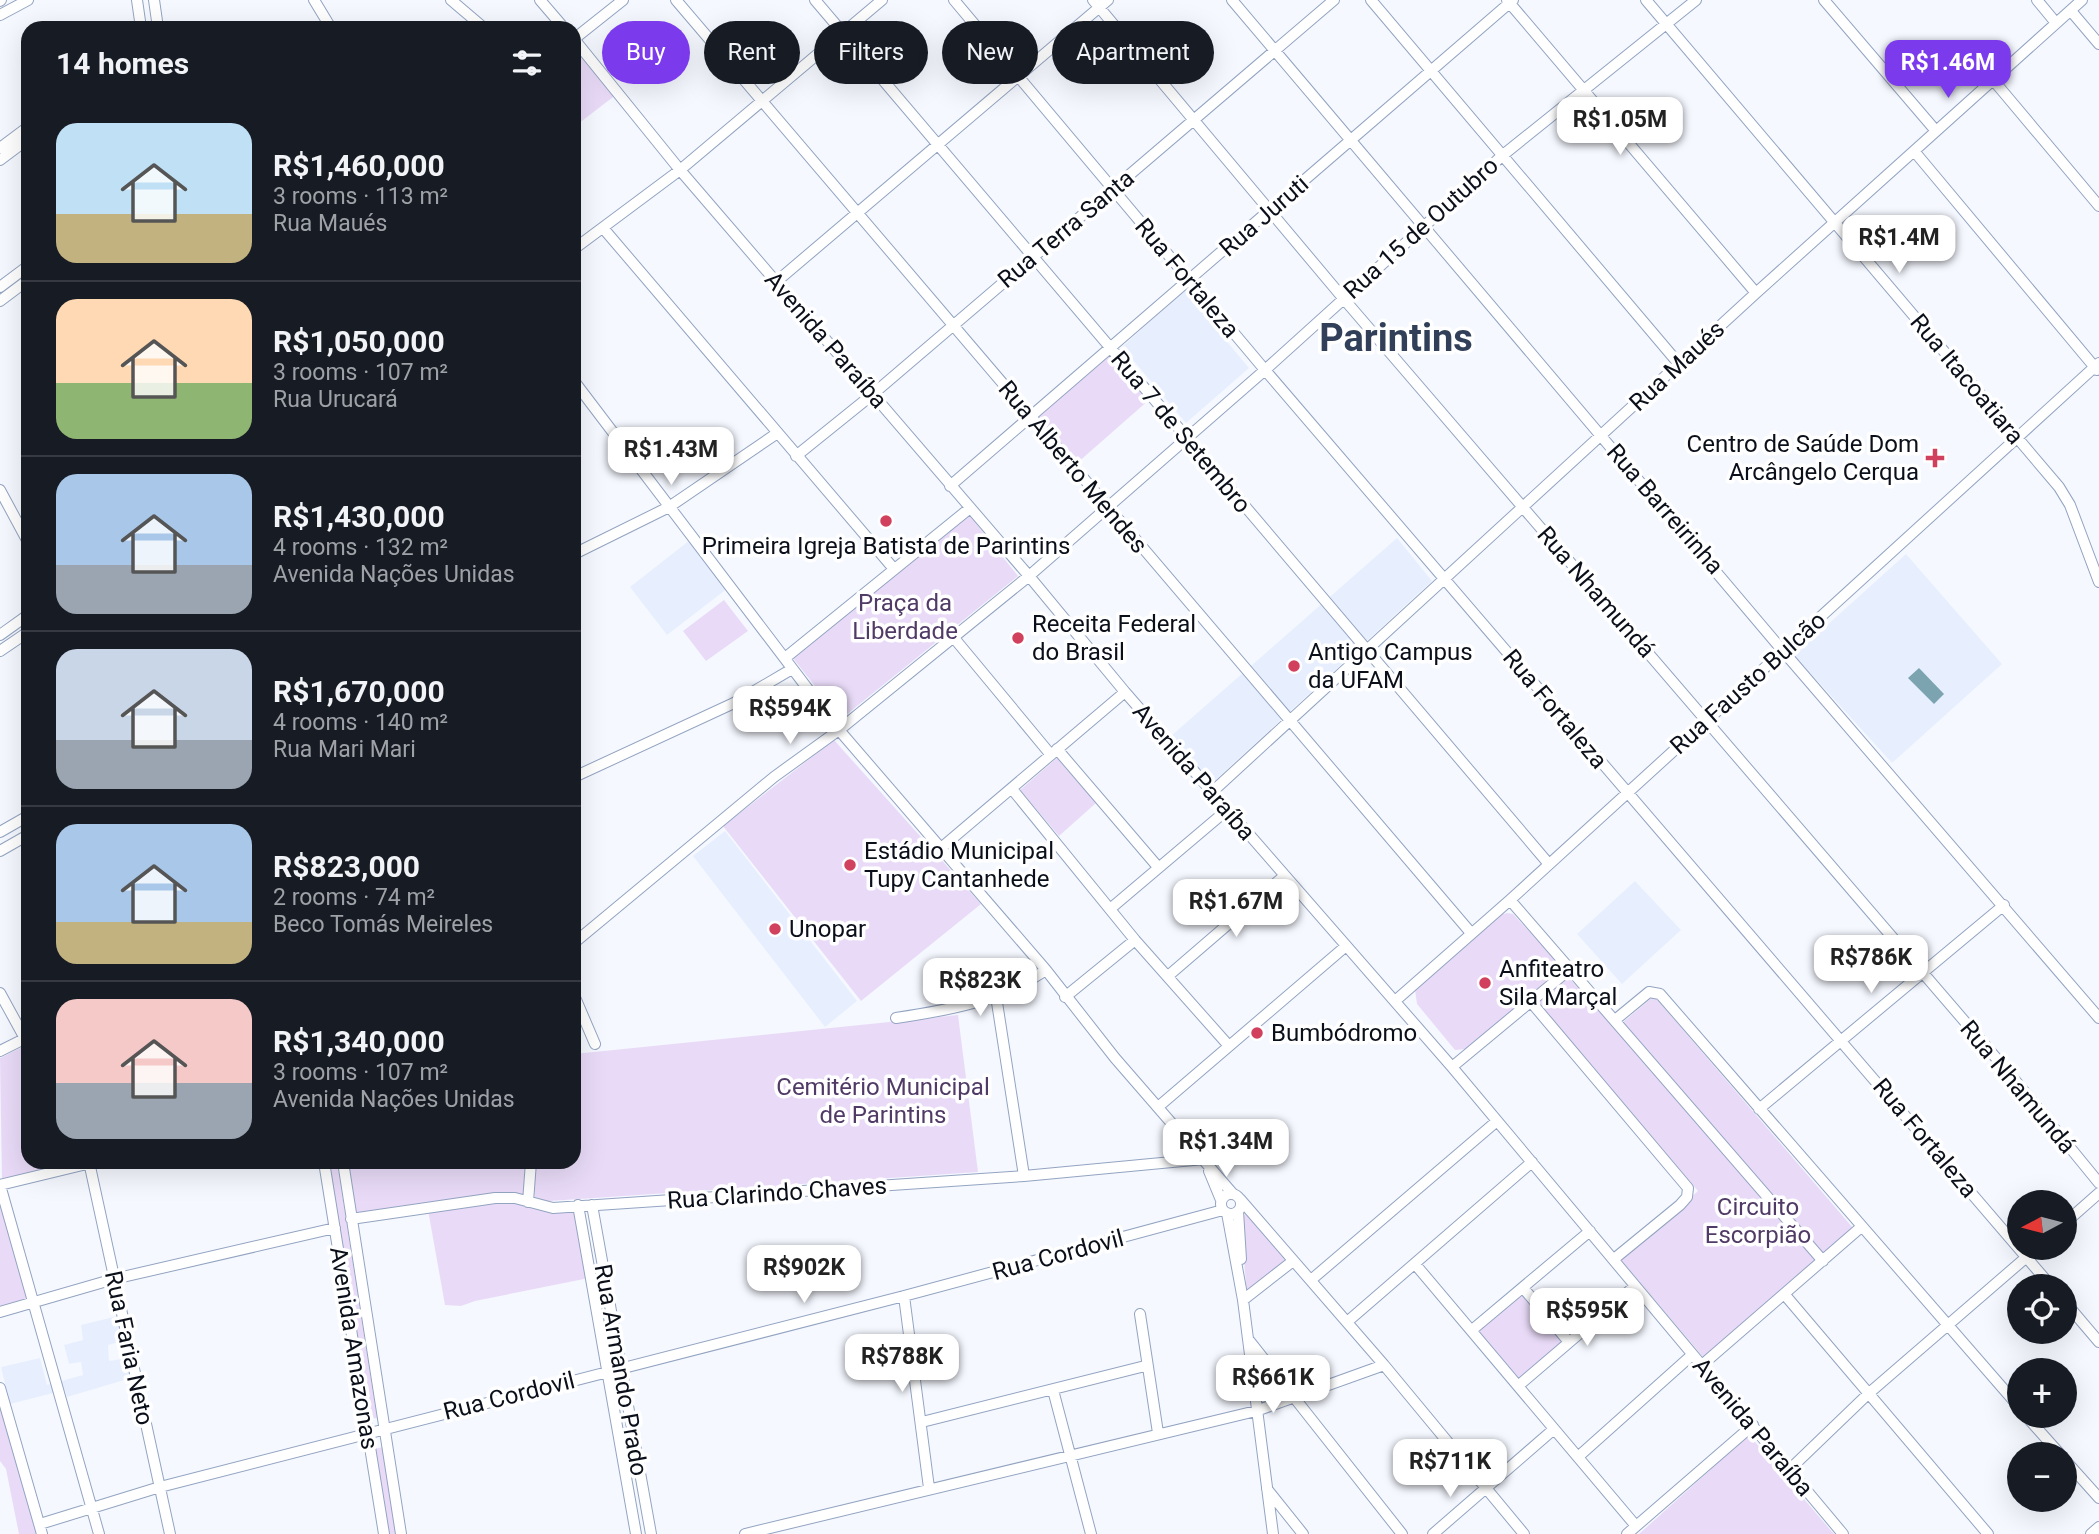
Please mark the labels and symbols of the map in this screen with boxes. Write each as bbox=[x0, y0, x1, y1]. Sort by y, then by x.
pin: R$1.46M bbox=[1883, 41, 2013, 100]
pin: R$1.05M bbox=[1555, 97, 1685, 157]
street label: Rua 15 de Outubro bbox=[1338, 151, 1504, 305]
street label: Rua Terra Santa bbox=[992, 164, 1140, 294]
street label: Rua Juruti bbox=[1214, 170, 1314, 262]
street label: Rua Fortaleza bbox=[1129, 213, 1245, 343]
pin: R$1.4M bbox=[1842, 216, 1956, 275]
street label: Avenida Paraíba bbox=[759, 266, 893, 414]
street label: Rua Itacoatiara bbox=[1904, 308, 2030, 450]
street label: Rua Maués bbox=[1624, 315, 1730, 417]
district label: Parintins bbox=[1319, 316, 1473, 360]
street label: Rua 7 de Setembro bbox=[1105, 345, 1257, 519]
street label: Rua Alberto Mendes bbox=[993, 375, 1153, 559]
pin: R$1.43M bbox=[606, 428, 736, 487]
place label: Centro de Saúde Dom Arcângelo Cerqua bbox=[1687, 430, 1919, 486]
street label: Rua Barreirinha bbox=[1601, 438, 1729, 580]
marker: Centro de Saúde Dom Arcângelo Cerqua bbox=[1925, 448, 1945, 468]
marker: Primeira Igreja Batista de Parintins bbox=[878, 513, 894, 529]
street label: Rua Nhamundá bbox=[1531, 521, 1661, 663]
place label: Primeira Igreja Batista de Parintins bbox=[702, 532, 1070, 560]
park label: Praça da Liberdade bbox=[852, 589, 958, 645]
street label: Rua Fausto Bulcão bbox=[1665, 606, 1831, 760]
place label: Receita Federal do Brasil bbox=[1032, 610, 1196, 666]
marker: Receita Federal do Brasil bbox=[1010, 630, 1026, 646]
place label: Antigo Campus da UFAM bbox=[1308, 638, 1473, 694]
street label: Rua Fortaleza bbox=[1497, 644, 1613, 774]
marker: Antigo Campus da UFAM bbox=[1286, 658, 1302, 674]
pin: R$594K bbox=[733, 686, 847, 746]
street label: Avenida Paraíba bbox=[1127, 698, 1261, 846]
place label: Estádio Municipal Tupy Cantanhede bbox=[864, 837, 1054, 893]
marker: Estádio Municipal Tupy Cantanhede bbox=[842, 857, 858, 873]
pin: R$1.67M bbox=[1171, 880, 1301, 939]
place label: Unopar bbox=[789, 915, 866, 943]
marker: Unopar bbox=[767, 921, 783, 937]
pin: R$786K bbox=[1814, 936, 1928, 995]
place label: Anfiteatro Sila Marçal bbox=[1499, 955, 1617, 1011]
pin: R$823K bbox=[923, 958, 1037, 1018]
marker: Anfiteatro Sila Marçal bbox=[1477, 975, 1493, 991]
street label: Rua Nhamundá bbox=[1954, 1015, 2082, 1159]
place label: Bumbódromo bbox=[1271, 1019, 1417, 1047]
marker: Bumbódromo bbox=[1249, 1025, 1265, 1041]
park label: Cemitério Municipal de Parintins bbox=[776, 1073, 990, 1129]
street label: Rua Fortaleza bbox=[1867, 1073, 1983, 1203]
pin: R$1.34M bbox=[1161, 1120, 1291, 1179]
street label: Rua Clarindo Chaves bbox=[666, 1171, 888, 1215]
north arrow bbox=[2007, 1190, 2077, 1260]
park label: Circuito Escorpião bbox=[1705, 1193, 1811, 1249]
street label: Rua Cordovil bbox=[989, 1224, 1127, 1286]
street label: Avenida Amazonas bbox=[324, 1245, 384, 1451]
pin: R$902K bbox=[747, 1246, 861, 1305]
street label: Rua Armando Prado bbox=[589, 1262, 653, 1478]
street label: Rua Faria Neto bbox=[99, 1268, 159, 1428]
pin: R$595K bbox=[1530, 1288, 1644, 1348]
pin: R$788K bbox=[845, 1334, 959, 1394]
street label: Avenida Paraíba bbox=[1687, 1352, 1819, 1502]
pin: R$661K bbox=[1216, 1356, 1330, 1415]
street label: Rua Cordovil bbox=[440, 1366, 578, 1426]
pin: R$711K bbox=[1393, 1440, 1507, 1499]

